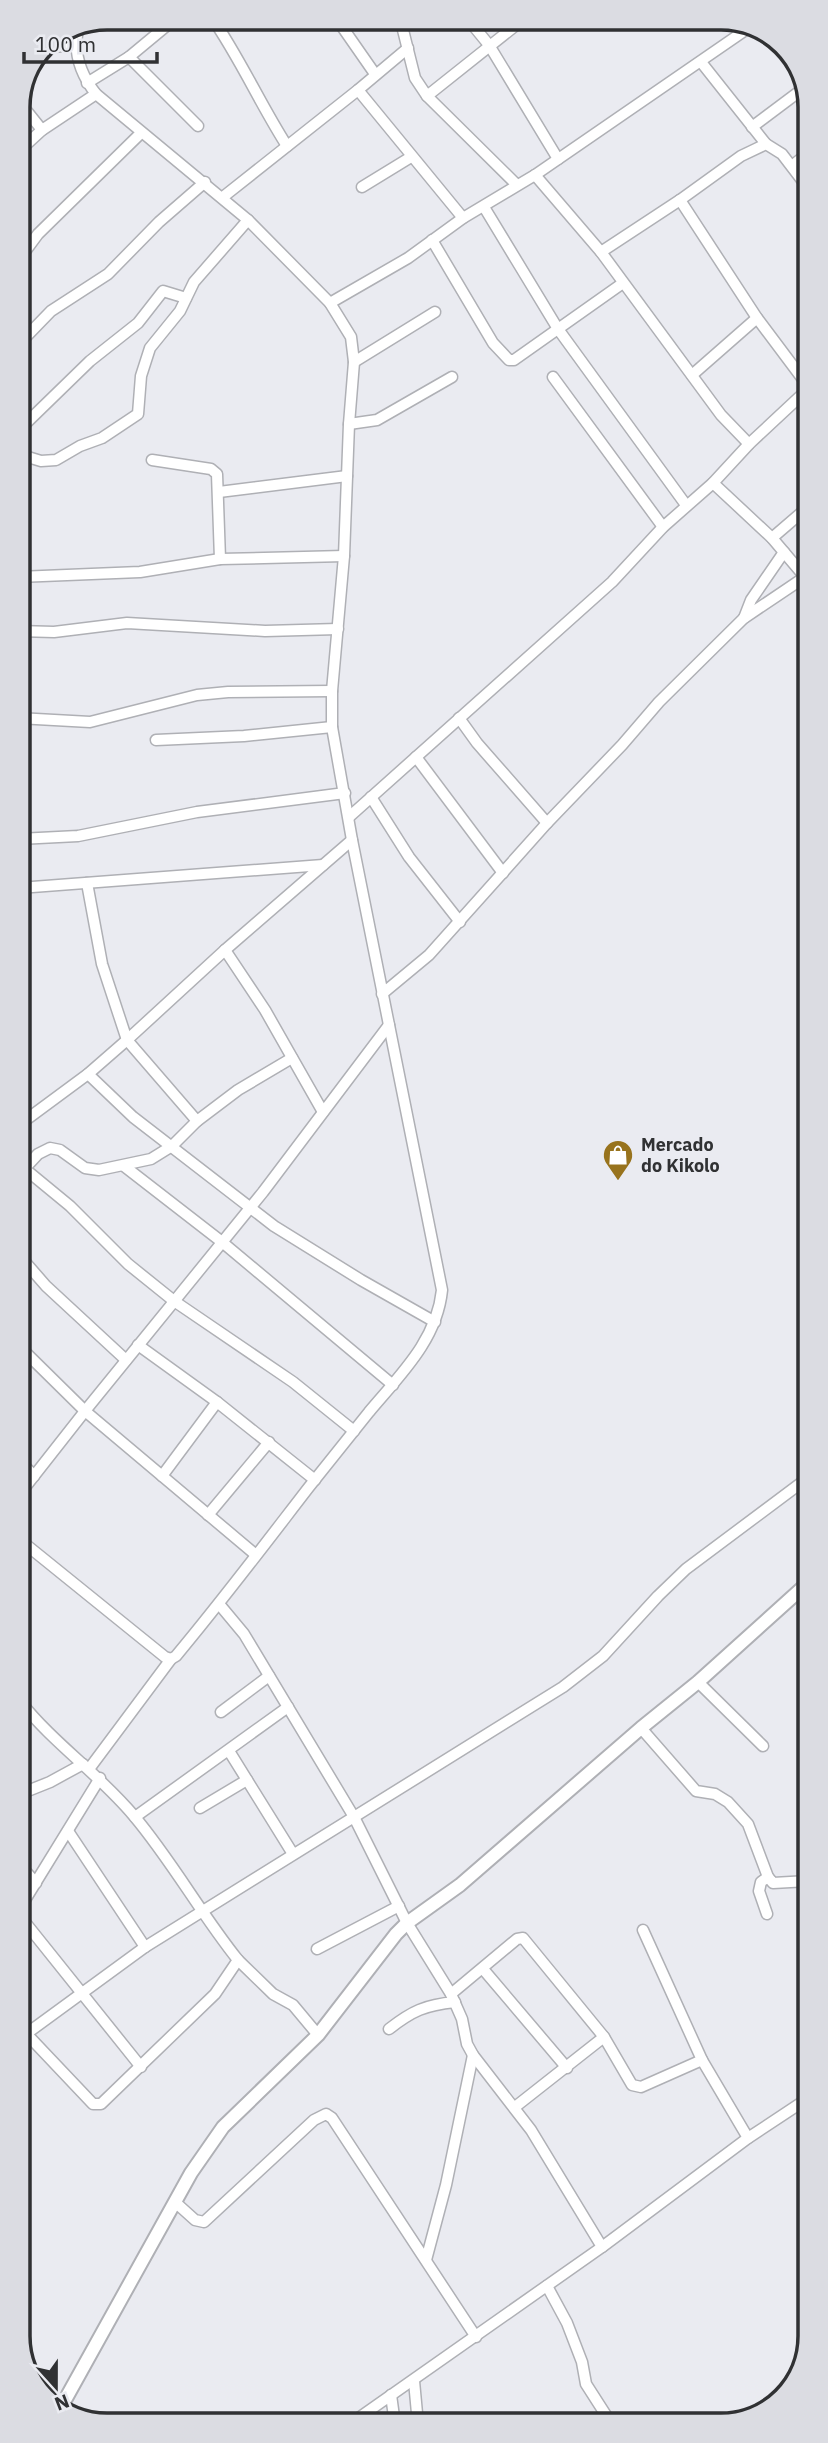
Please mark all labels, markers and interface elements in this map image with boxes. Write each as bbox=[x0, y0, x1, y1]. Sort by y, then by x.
scale bar bbox=[24, 21, 158, 65]
text: 100 m bbox=[35, 30, 96, 58]
place label: Mercado do Kikolo bbox=[641, 1133, 720, 1177]
shop icon: Mercado do Kikolo bbox=[601, 1138, 635, 1182]
north arrow bbox=[21, 2352, 91, 2422]
text: N bbox=[51, 2389, 73, 2417]

